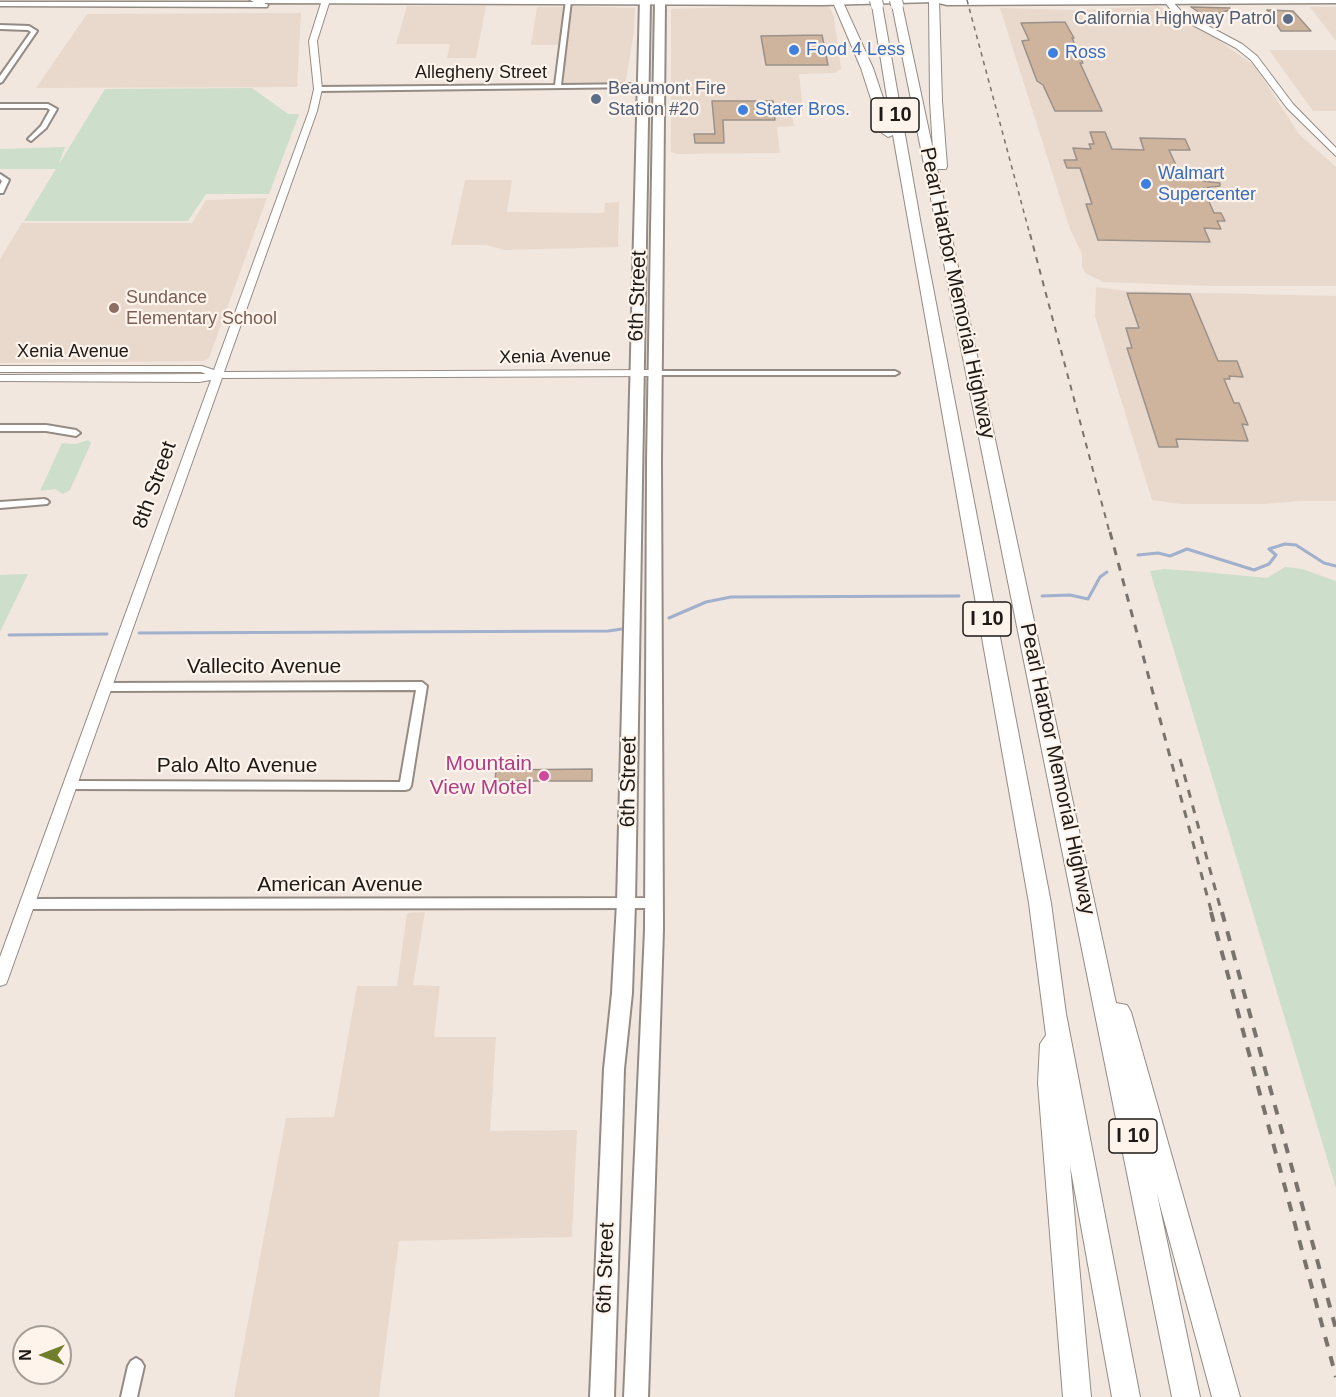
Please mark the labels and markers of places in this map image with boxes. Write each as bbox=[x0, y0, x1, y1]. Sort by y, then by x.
place label: California Highway Patrol bbox=[1074, 8, 1276, 30]
marker: California Highway Patrol bbox=[1281, 12, 1295, 26]
place label: Food 4 Less bbox=[806, 39, 905, 61]
place label: Ross bbox=[1065, 42, 1106, 64]
marker: Food 4 Less bbox=[787, 43, 801, 57]
marker: Ross bbox=[1046, 46, 1060, 60]
place label: Beaumont Fire Station #20 bbox=[608, 78, 726, 121]
marker: Beaumont Fire Station #20 bbox=[589, 92, 603, 106]
place label: Stater Bros. bbox=[755, 99, 850, 121]
marker: Stater Bros. bbox=[736, 103, 750, 117]
place label: Walmart Supercenter bbox=[1158, 163, 1256, 206]
marker: Walmart Supercenter bbox=[1139, 177, 1153, 191]
place label: Sundance Elementary School bbox=[126, 287, 277, 330]
marker: Sundance Elementary School bbox=[107, 301, 121, 315]
place label: Mountain View Motel bbox=[430, 751, 532, 801]
marker: Mountain View Motel bbox=[537, 769, 551, 783]

